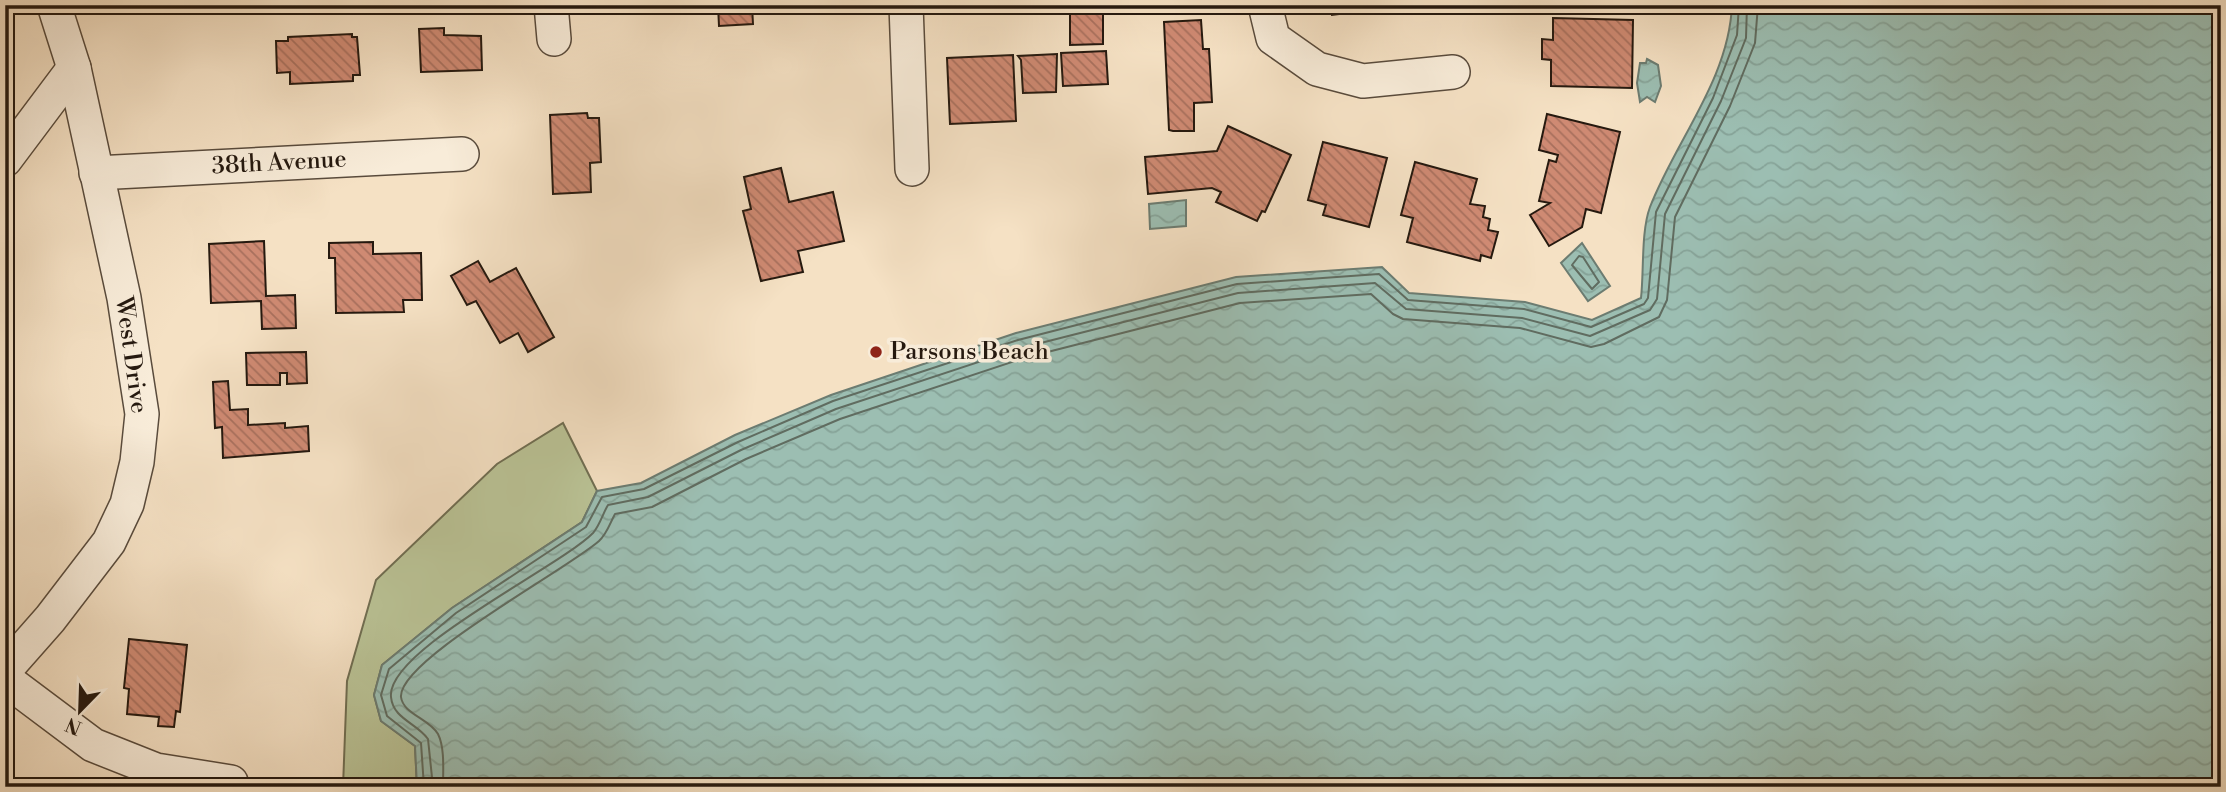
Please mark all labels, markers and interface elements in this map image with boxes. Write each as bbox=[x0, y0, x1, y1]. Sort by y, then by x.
street label: 38th Avenue bbox=[211, 144, 347, 182]
street label: West Drive bbox=[108, 294, 154, 415]
place label: Parsons Beach bbox=[890, 337, 1049, 367]
marker: Parsons Beach bbox=[868, 344, 884, 360]
north arrow bbox=[46, 676, 116, 746]
text: N bbox=[62, 712, 85, 740]

